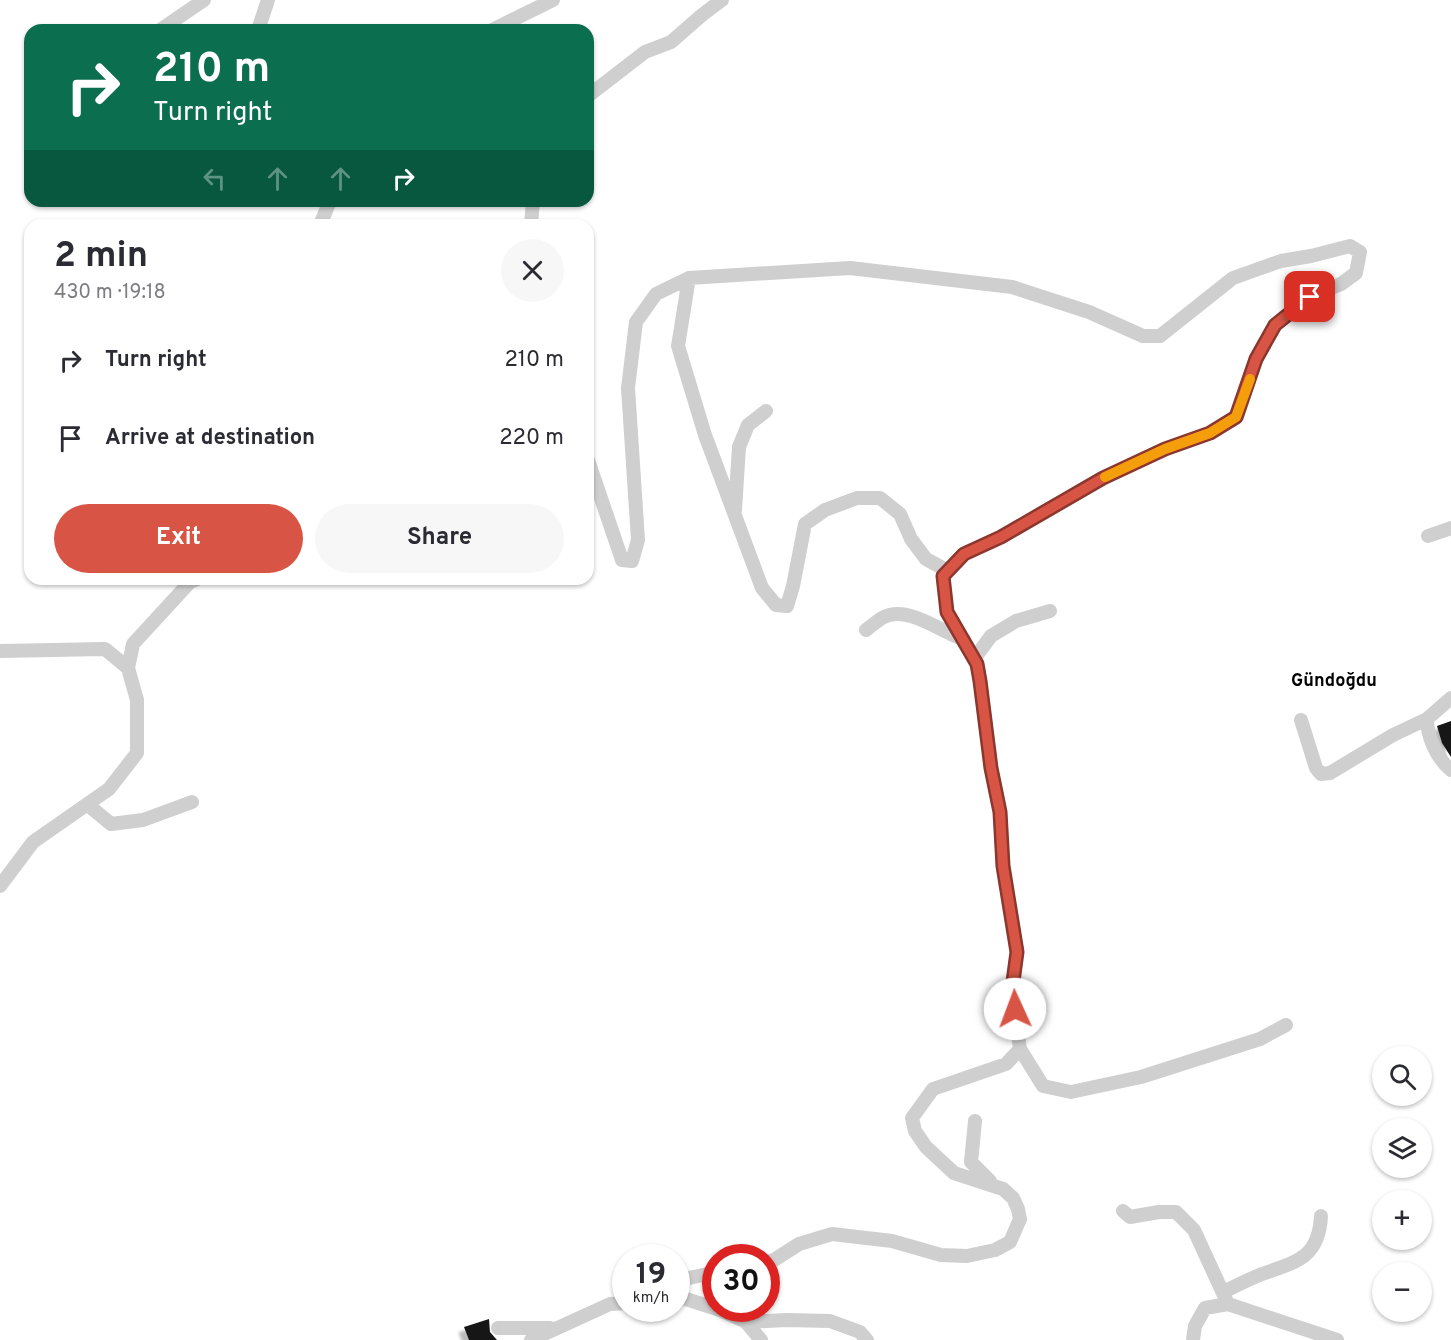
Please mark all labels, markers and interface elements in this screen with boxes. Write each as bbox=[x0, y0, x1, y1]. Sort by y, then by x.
text: 210 m bbox=[153, 44, 270, 97]
icon: right bbox=[54, 48, 132, 126]
text: Turn right bbox=[153, 96, 272, 130]
icon: left bbox=[198, 162, 231, 195]
icon: ahead bbox=[261, 162, 294, 195]
icon: ahead bbox=[324, 162, 357, 195]
icon: right bbox=[387, 162, 420, 195]
text: 2 min bbox=[54, 234, 148, 280]
button: close bbox=[501, 239, 564, 302]
pin bbox=[1284, 271, 1335, 322]
text: 430 m · 19:18 bbox=[54, 280, 166, 306]
icon: arrive bbox=[1293, 280, 1326, 313]
icon: right bbox=[54, 344, 87, 377]
text: Turn right bbox=[105, 347, 207, 374]
text: 210 m bbox=[504, 347, 564, 374]
icon: arrive bbox=[54, 422, 87, 455]
text: Arrive at destination bbox=[105, 425, 315, 452]
text: 220 m bbox=[499, 425, 564, 452]
button: Exit bbox=[54, 504, 303, 573]
button: Share bbox=[315, 504, 564, 573]
district label: Gündoğdu bbox=[1291, 670, 1377, 693]
position arrow bbox=[983, 977, 1047, 1041]
map controls bbox=[1372, 1046, 1432, 1322]
button: search bbox=[1372, 1046, 1432, 1106]
button: layers bbox=[1372, 1118, 1432, 1178]
button: + bbox=[1372, 1190, 1432, 1250]
speed limit sign: 30 bbox=[702, 1244, 780, 1322]
text: 19 bbox=[636, 1257, 666, 1294]
button: − bbox=[1372, 1262, 1432, 1322]
text: km/h bbox=[633, 1289, 669, 1308]

